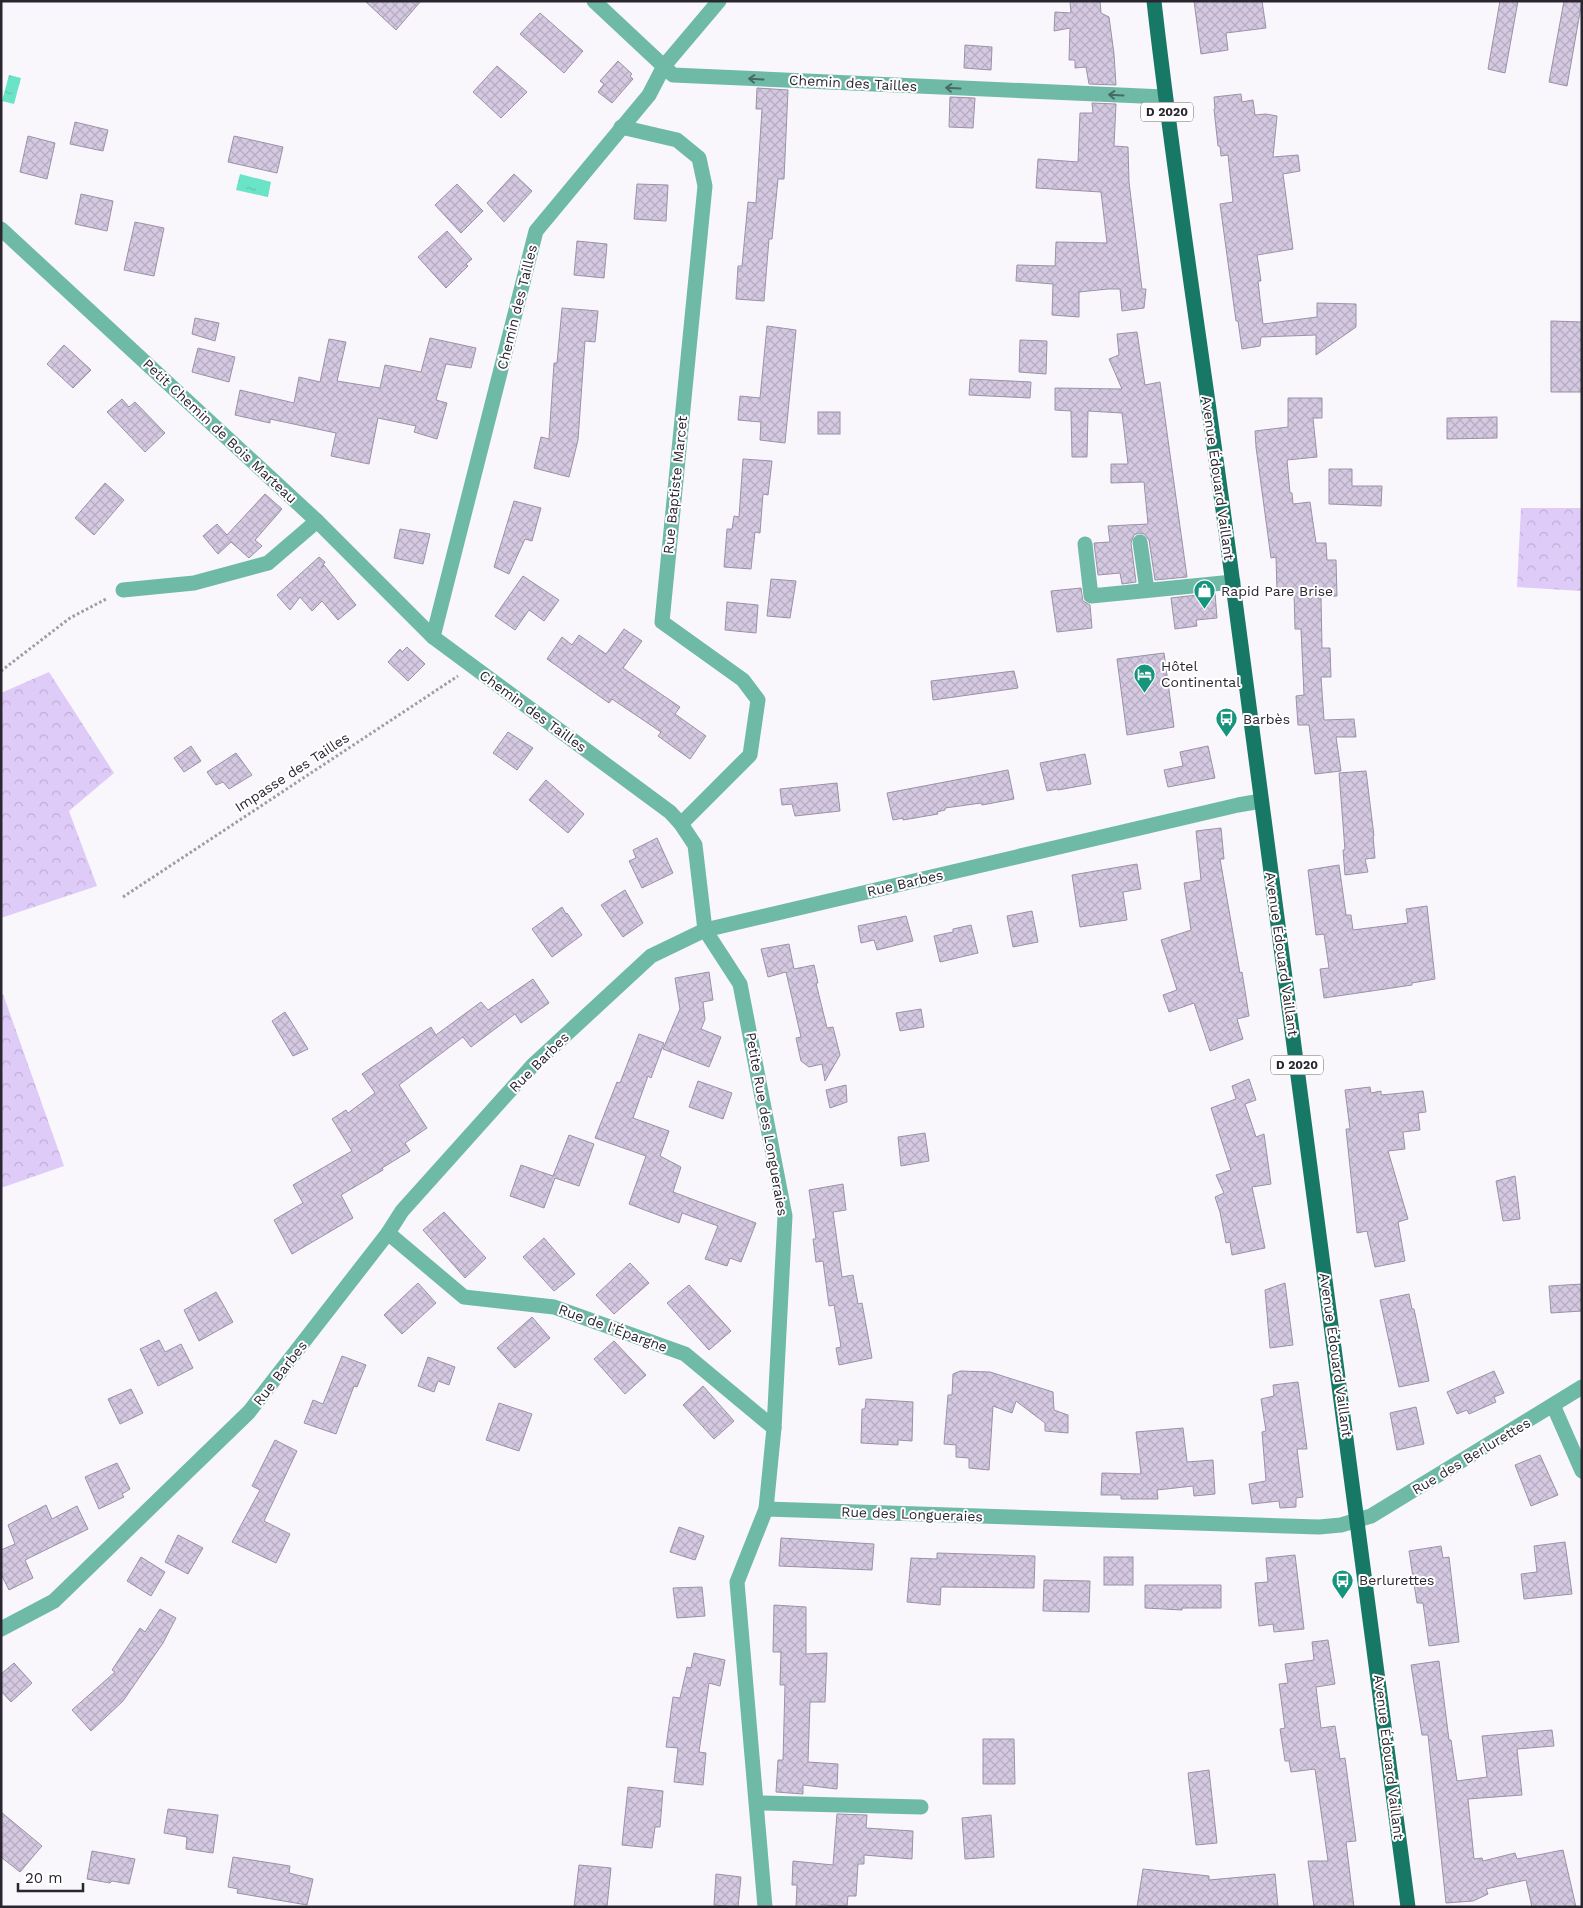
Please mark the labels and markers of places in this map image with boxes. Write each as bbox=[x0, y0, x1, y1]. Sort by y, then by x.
shop icon: Rapid Pare Brise bbox=[1193, 579, 1217, 610]
place label: Rapid Pare Brise bbox=[1221, 583, 1333, 599]
place label: Hôtel Continental bbox=[1161, 658, 1241, 690]
hotel icon: Hôtel Continental bbox=[1133, 662, 1157, 693]
bus stop icon: Barbès bbox=[1215, 707, 1239, 738]
place label: Barbès bbox=[1243, 711, 1290, 727]
bus stop icon: Berlurettes bbox=[1331, 1568, 1355, 1599]
place label: Berlurettes bbox=[1359, 1572, 1435, 1588]

